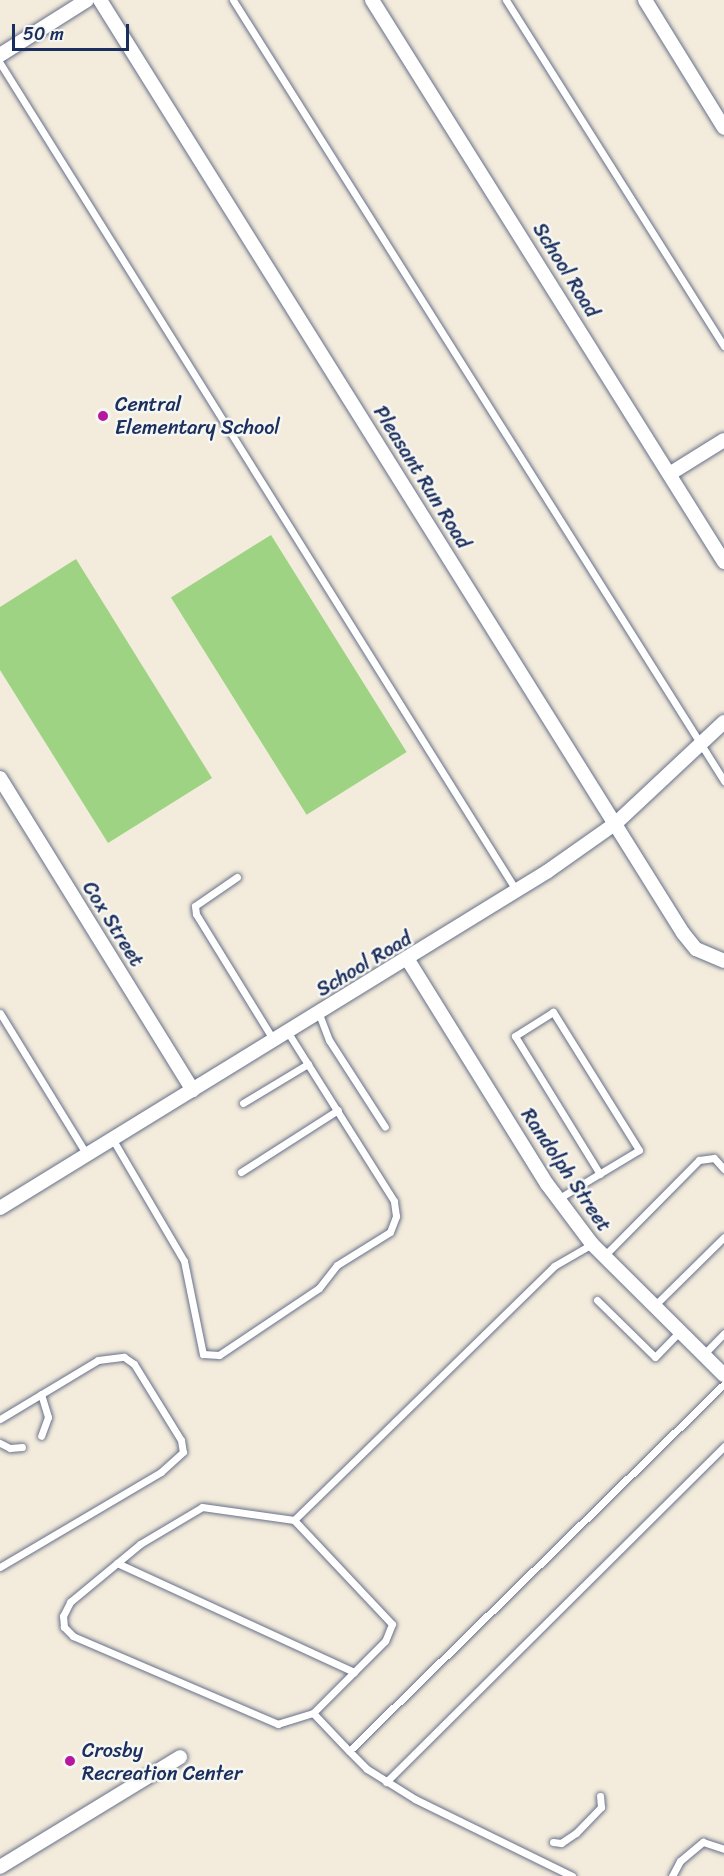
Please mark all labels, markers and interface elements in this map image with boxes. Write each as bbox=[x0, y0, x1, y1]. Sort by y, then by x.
scale bar bbox=[15, 12, 132, 50]
text: 50 m bbox=[23, 18, 64, 50]
street label: School Road bbox=[527, 218, 605, 322]
place label: Central Elementary School bbox=[115, 392, 280, 439]
street label: Pleasant Run Road bbox=[368, 401, 476, 553]
marker: Central Elementary School bbox=[96, 409, 110, 423]
street label: Cox Street bbox=[77, 877, 149, 971]
street label: School Road bbox=[312, 926, 416, 1002]
street label: Randolph Street bbox=[516, 1104, 616, 1236]
place label: Crosby Recreation Center bbox=[82, 1738, 243, 1785]
marker: Crosby Recreation Center bbox=[63, 1754, 77, 1768]

